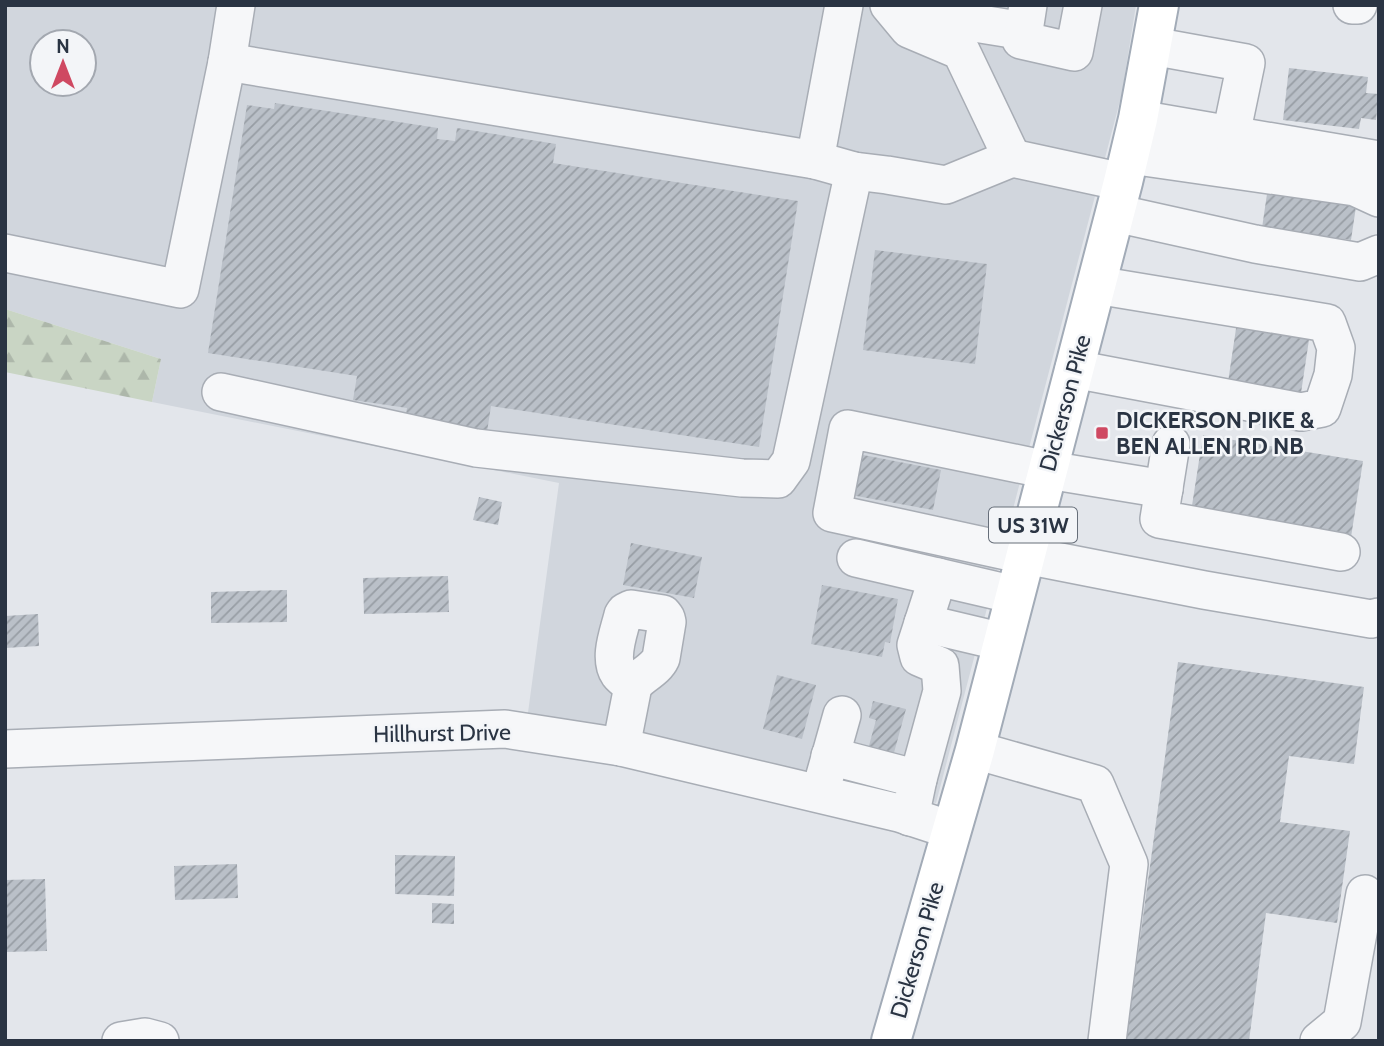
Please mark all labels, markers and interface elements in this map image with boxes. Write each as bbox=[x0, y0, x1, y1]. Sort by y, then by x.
north arrow bbox=[28, 28, 98, 98]
text: N bbox=[56, 35, 70, 58]
street label: Dickerson Pike bbox=[1033, 331, 1097, 474]
place label: DICKERSON PIKE & BEN ALLEN RD NB bbox=[1116, 406, 1315, 460]
marker: DICKERSON PIKE & BEN ALLEN RD NB bbox=[1094, 425, 1110, 441]
road number: US 31W bbox=[989, 508, 1077, 542]
street label: Hillhurst Drive bbox=[373, 718, 511, 748]
street label: Dickerson Pike bbox=[884, 878, 950, 1021]

